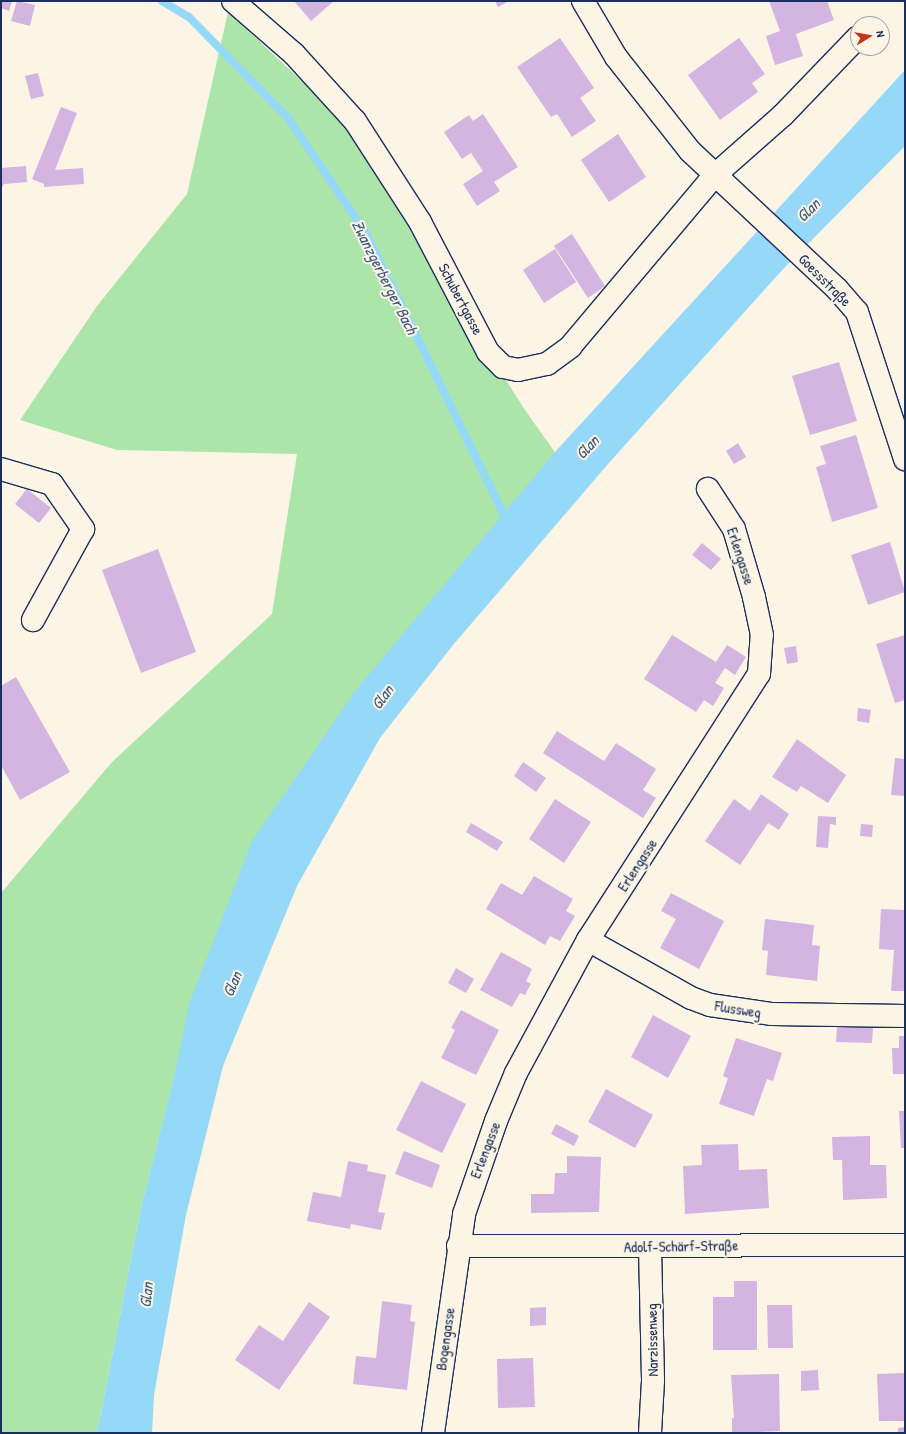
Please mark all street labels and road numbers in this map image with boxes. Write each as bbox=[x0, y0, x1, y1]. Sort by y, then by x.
street label: Goessstraße bbox=[795, 250, 855, 310]
street label: Schubertgasse bbox=[435, 260, 487, 338]
street label: Erlengasse bbox=[723, 525, 759, 587]
street label: Erlengasse bbox=[613, 835, 661, 895]
street label: Flussweg bbox=[714, 996, 762, 1022]
street label: Erlengasse bbox=[466, 1119, 504, 1181]
street label: Adolf-Schärf-Straße bbox=[624, 1236, 738, 1256]
street label: Narzissenweg bbox=[642, 1303, 662, 1377]
street label: Bogengasse bbox=[432, 1306, 458, 1372]

